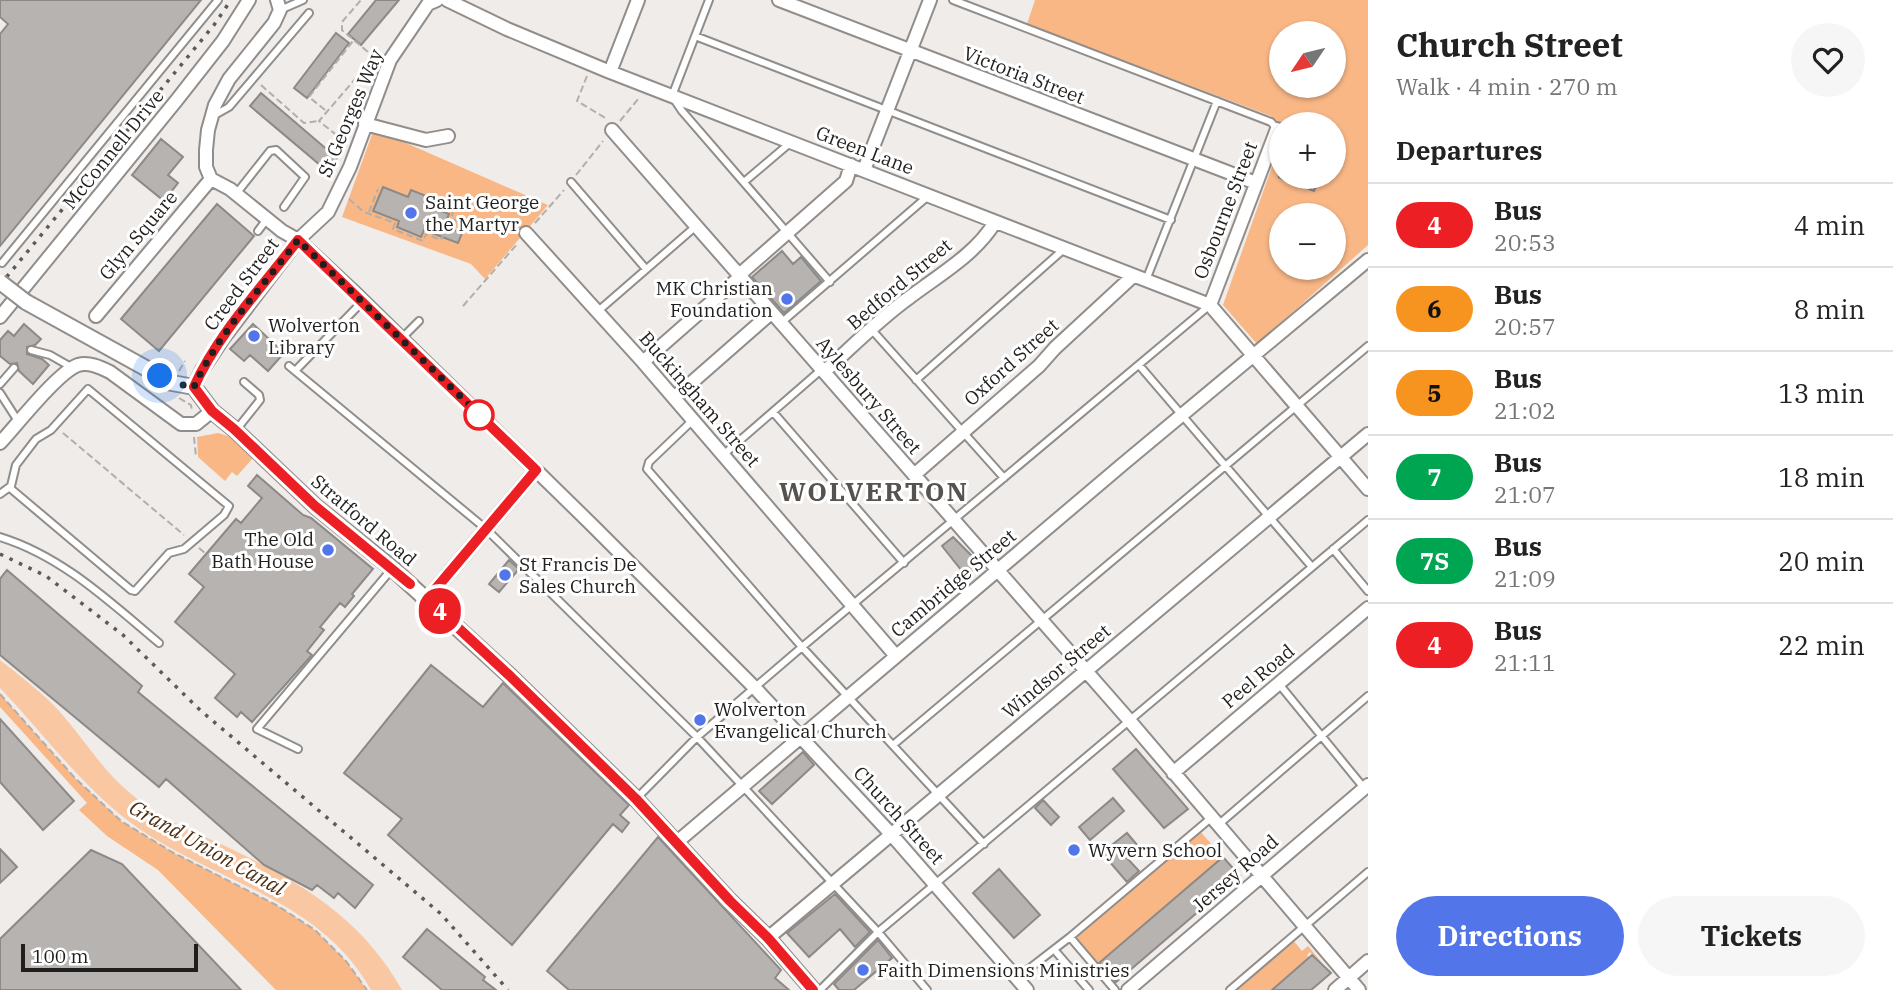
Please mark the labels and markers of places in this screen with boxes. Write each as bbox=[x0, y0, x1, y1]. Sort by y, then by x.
place label: Saint George the Martyr bbox=[425, 190, 539, 236]
marker: Saint George the Martyr bbox=[403, 205, 419, 221]
place label: MK Christian Foundation bbox=[656, 276, 773, 322]
marker: MK Christian Foundation bbox=[779, 291, 795, 307]
place label: Wolverton Library bbox=[268, 313, 360, 359]
marker: Wolverton Library bbox=[246, 328, 262, 344]
unlabelled marker bbox=[464, 400, 494, 430]
place label: The Old Bath House bbox=[211, 527, 314, 573]
marker: The Old Bath House bbox=[320, 542, 336, 558]
place label: St Francis De Sales Church bbox=[519, 552, 637, 598]
marker: St Francis De Sales Church bbox=[497, 567, 513, 583]
place label: Wolverton Evangelical Church bbox=[714, 697, 887, 743]
marker: Wolverton Evangelical Church bbox=[692, 712, 708, 728]
place label: Wyvern School bbox=[1088, 838, 1222, 862]
marker: Wyvern School bbox=[1066, 842, 1082, 858]
place label: Faith Dimensions Ministries bbox=[877, 958, 1129, 982]
marker: Faith Dimensions Ministries bbox=[855, 962, 871, 978]

